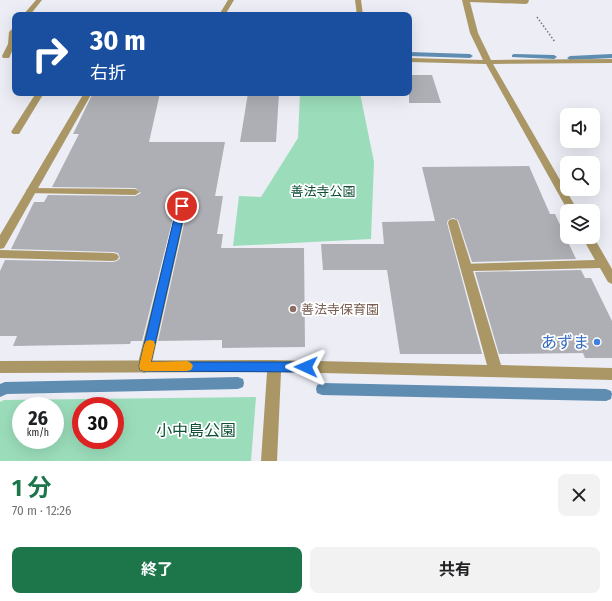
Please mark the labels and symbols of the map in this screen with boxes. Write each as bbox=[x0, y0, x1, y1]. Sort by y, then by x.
park label: 善法寺公園 bbox=[290, 184, 356, 199]
pin bbox=[165, 189, 199, 223]
place label: 善法寺保育園 bbox=[301, 302, 379, 317]
marker: 善法寺保育園 bbox=[288, 304, 298, 314]
place label: あずま bbox=[541, 333, 589, 352]
marker: あずま bbox=[592, 337, 602, 347]
position arrow bbox=[285, 346, 327, 388]
speed limit sign: 30 bbox=[72, 397, 124, 449]
park label: 小中島公園 bbox=[156, 421, 236, 440]

